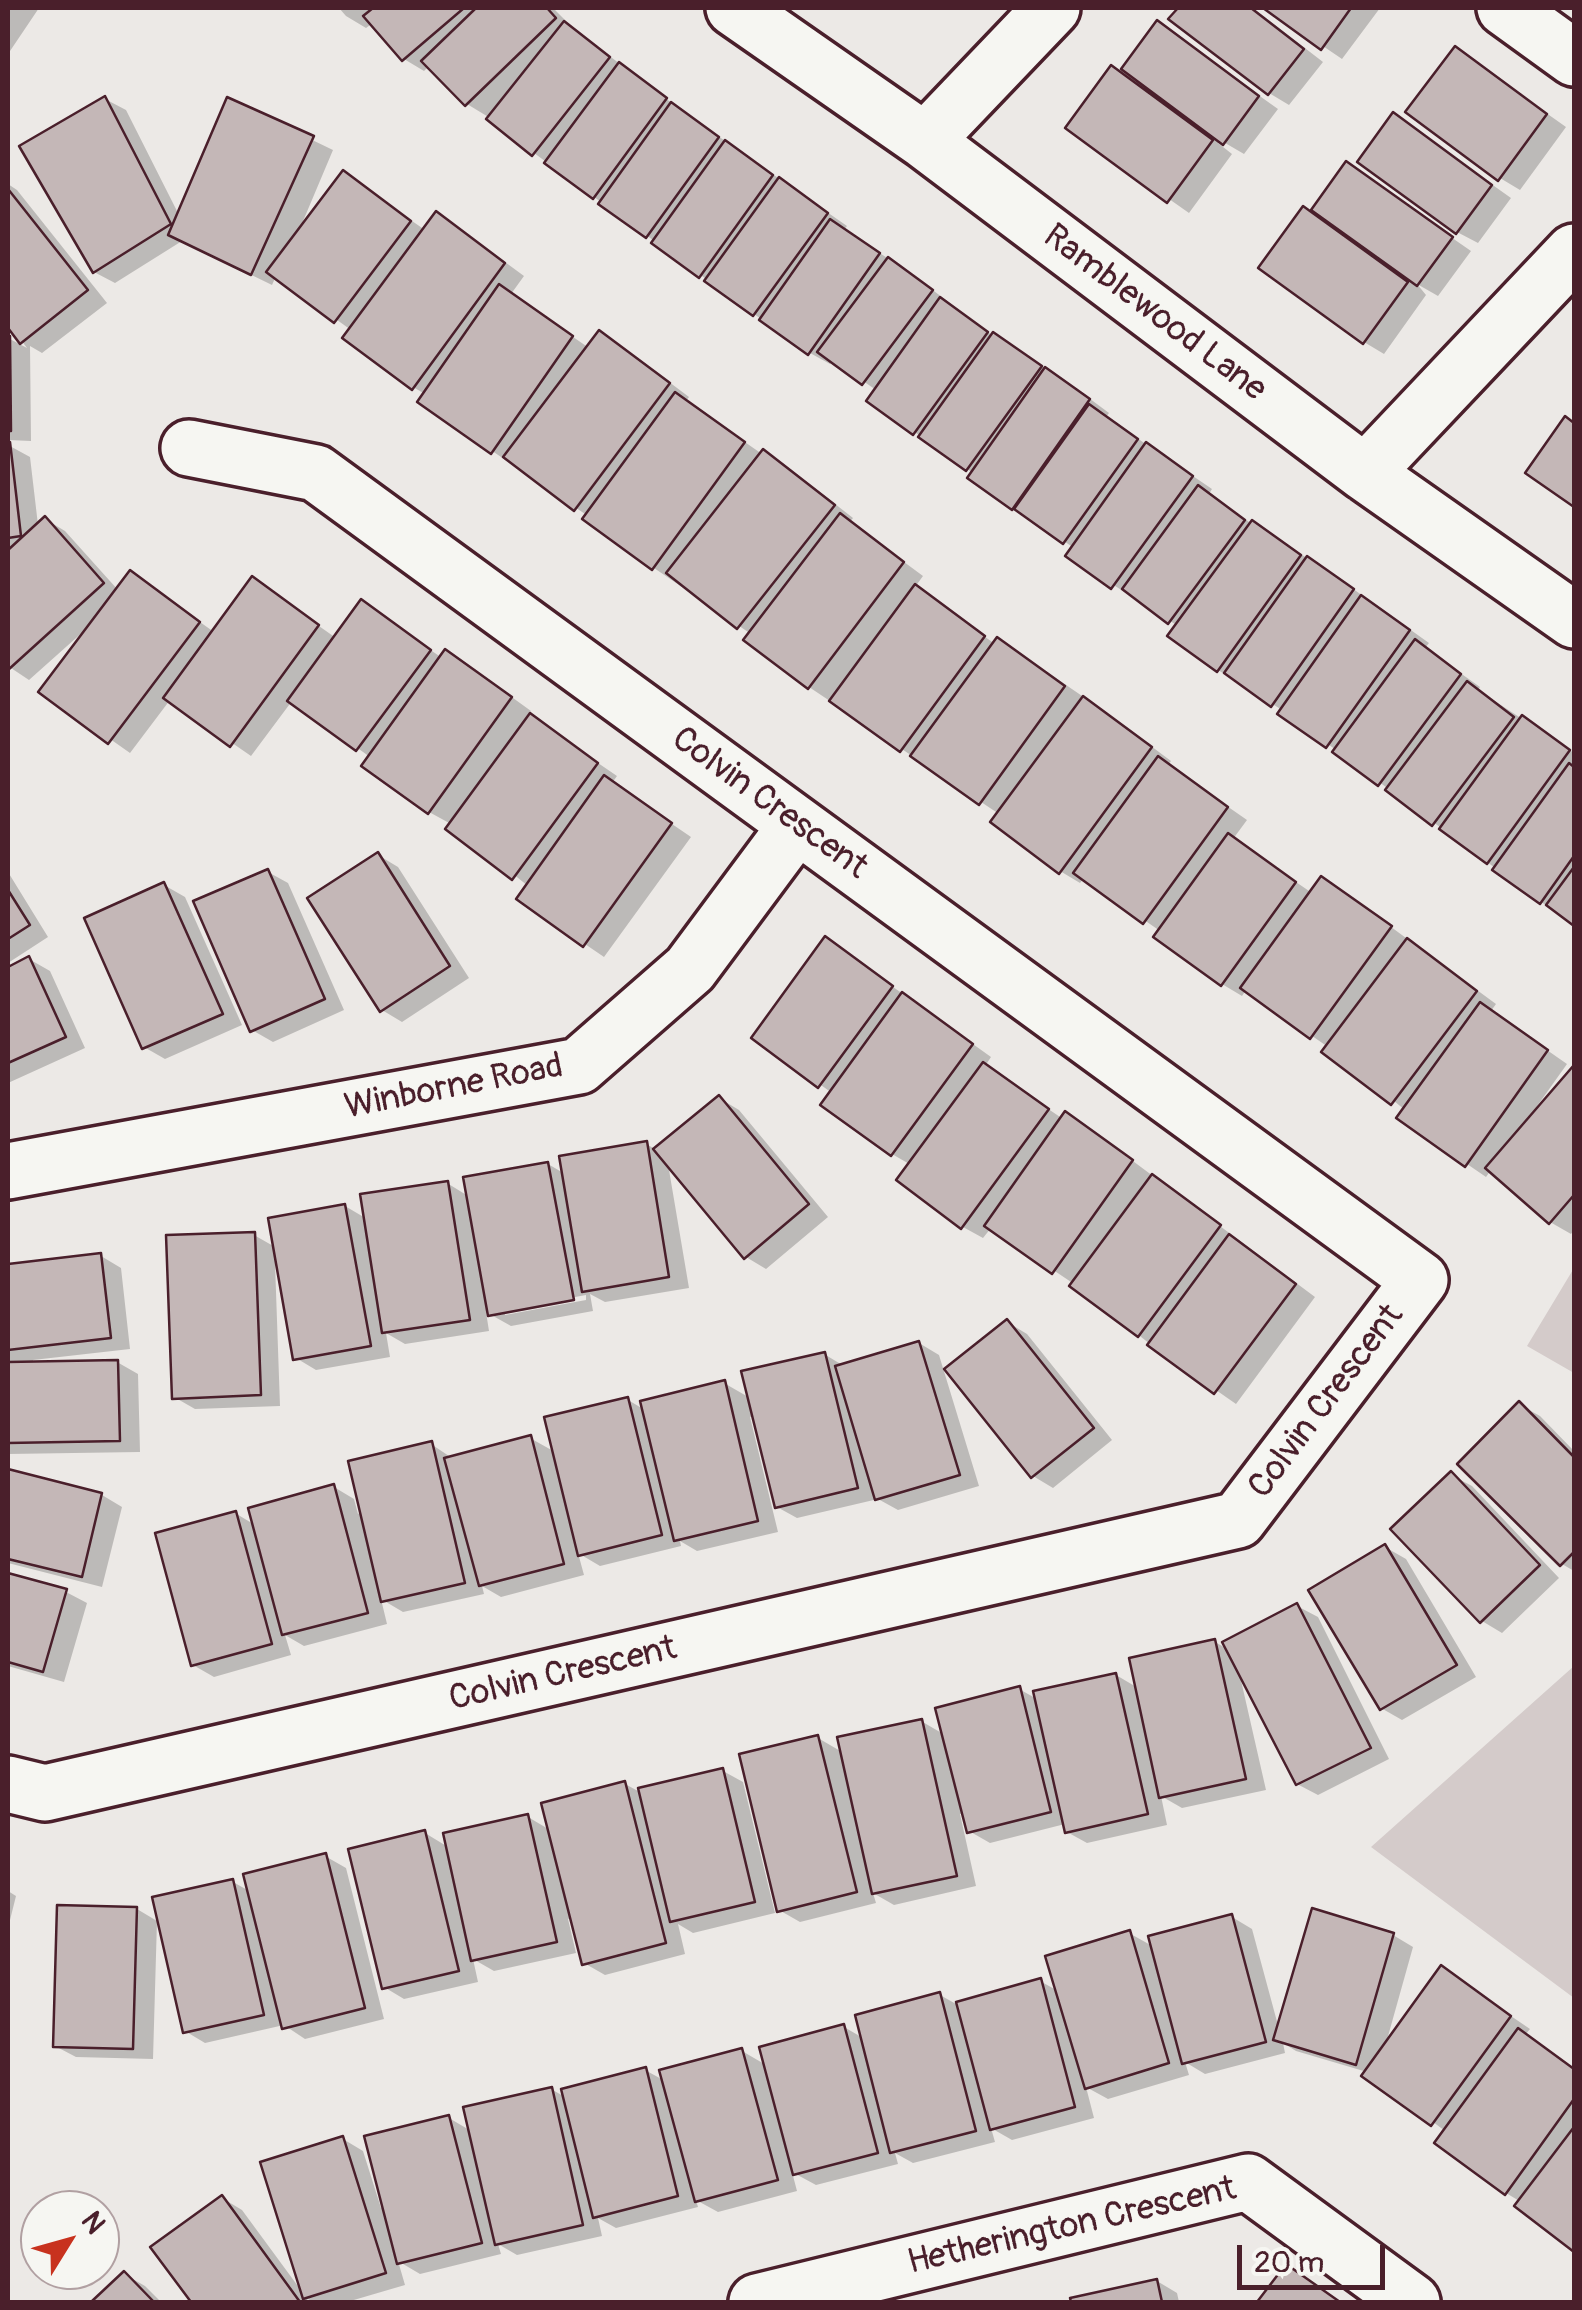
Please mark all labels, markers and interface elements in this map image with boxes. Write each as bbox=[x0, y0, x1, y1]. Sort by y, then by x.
street label: Ramblewood Lane bbox=[1034, 216, 1274, 412]
street label: Colvin Crescent bbox=[663, 719, 875, 889]
street label: Winborne Road bbox=[341, 1046, 567, 1130]
street label: Colvin Crescent bbox=[1240, 1297, 1414, 1507]
street label: Colvin Crescent bbox=[445, 1628, 681, 1722]
street label: Hetherington Crescent bbox=[904, 2169, 1240, 2285]
north arrow bbox=[20, 2190, 120, 2290]
text: N bbox=[73, 2205, 112, 2241]
scale bar bbox=[1242, 2225, 1390, 2287]
text: 20 m bbox=[1254, 2244, 1324, 2281]

